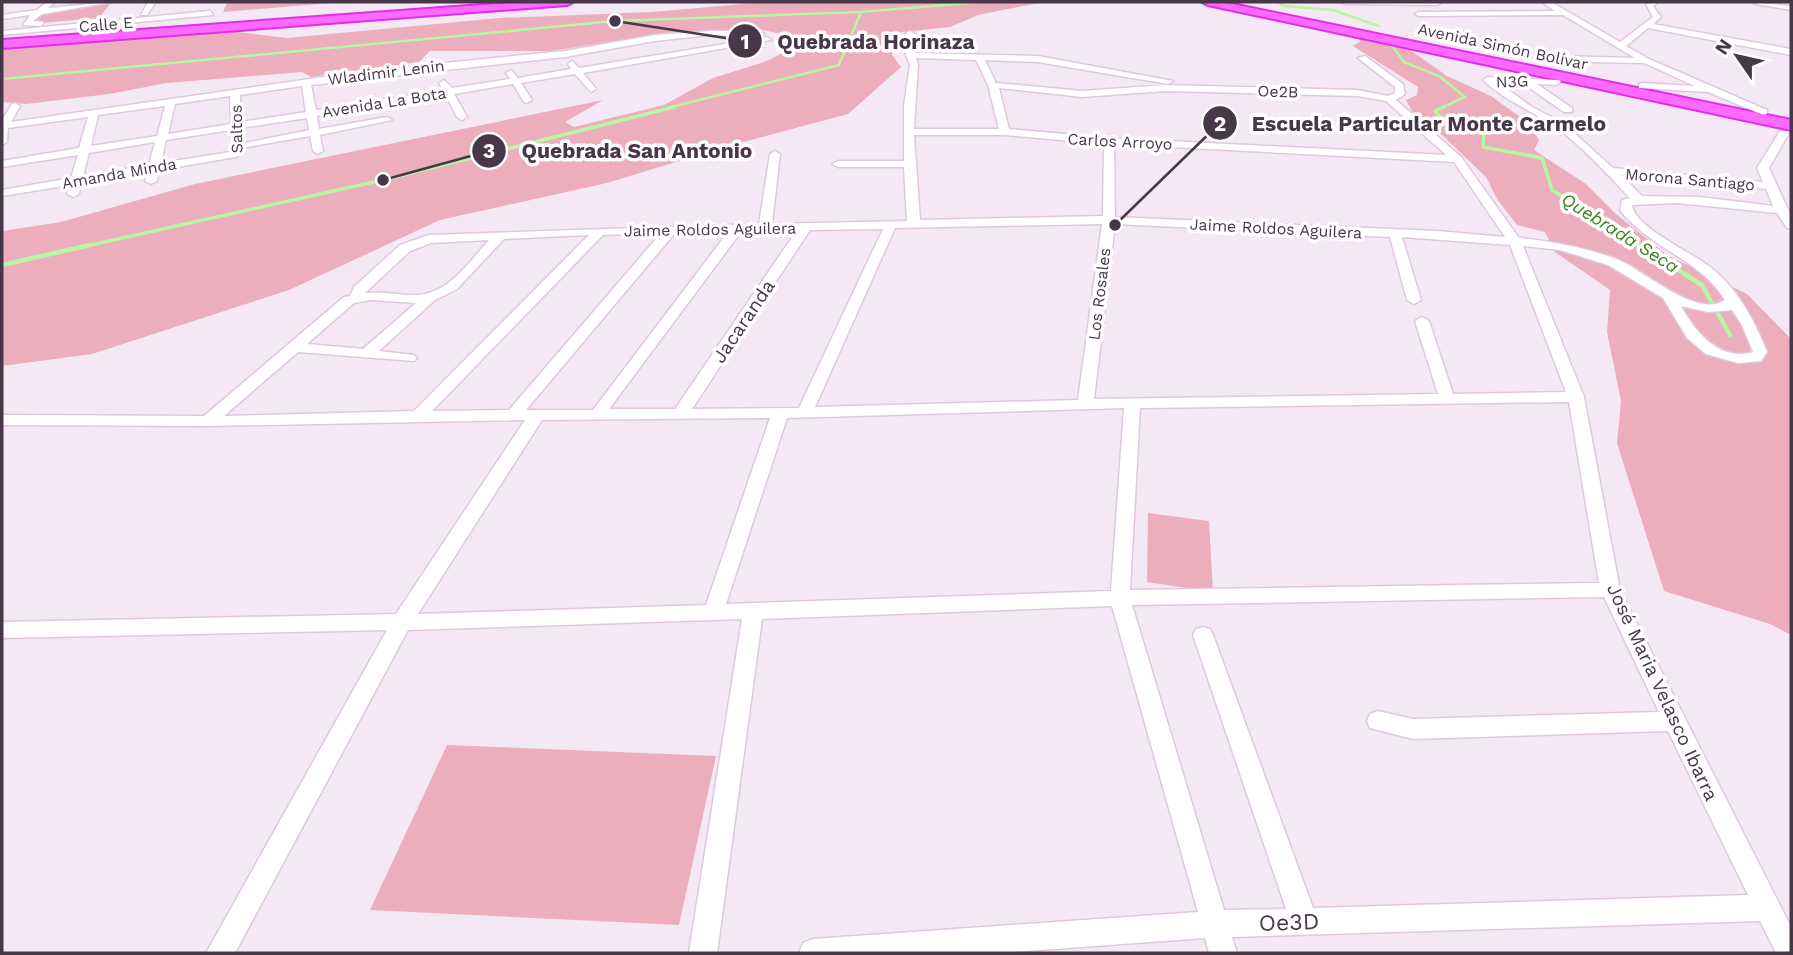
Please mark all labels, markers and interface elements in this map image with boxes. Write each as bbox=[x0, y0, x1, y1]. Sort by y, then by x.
street label: Calle E bbox=[78, 13, 134, 36]
street label: Avenida Simón Bolívar bbox=[1416, 19, 1590, 74]
callout: Quebrada Horinaza bbox=[728, 20, 988, 62]
north arrow bbox=[1702, 21, 1772, 91]
text: 1 bbox=[740, 29, 750, 54]
text: Quebrada Horinaza bbox=[777, 29, 976, 54]
text: N bbox=[1710, 35, 1737, 59]
street label: Wladimir Lenin bbox=[327, 56, 445, 89]
street label: N3G bbox=[1495, 71, 1529, 92]
street label: Oe2B bbox=[1257, 81, 1299, 102]
street label: Avenida La Bota bbox=[321, 83, 447, 122]
callout: Escuela Particular Monte Carmelo bbox=[1203, 102, 1621, 144]
street label: Saltos bbox=[227, 105, 246, 153]
text: 2 bbox=[1214, 111, 1226, 136]
text: Escuela Particular Monte Carmelo bbox=[1252, 111, 1606, 136]
street label: Carlos Arroyo bbox=[1067, 129, 1173, 154]
callout: Quebrada San Antonio bbox=[472, 130, 766, 172]
text: 3 bbox=[483, 138, 495, 163]
text: Quebrada San Antonio bbox=[522, 138, 752, 163]
street label: Amanda Minda bbox=[60, 154, 178, 193]
street label: Morona Santiago bbox=[1624, 164, 1756, 195]
water label: Quebrada Seca bbox=[1558, 188, 1683, 277]
street label: Jaime Roldos Aguilera bbox=[1189, 214, 1363, 242]
street label: Jaime Roldos Aguilera bbox=[624, 218, 796, 241]
street label: Los Rosales bbox=[1084, 247, 1115, 341]
street label: Jacaranda bbox=[707, 275, 780, 367]
street label: José Maria Velasco Ibarra bbox=[1602, 580, 1723, 805]
street label: Oe3D bbox=[1258, 908, 1320, 937]

